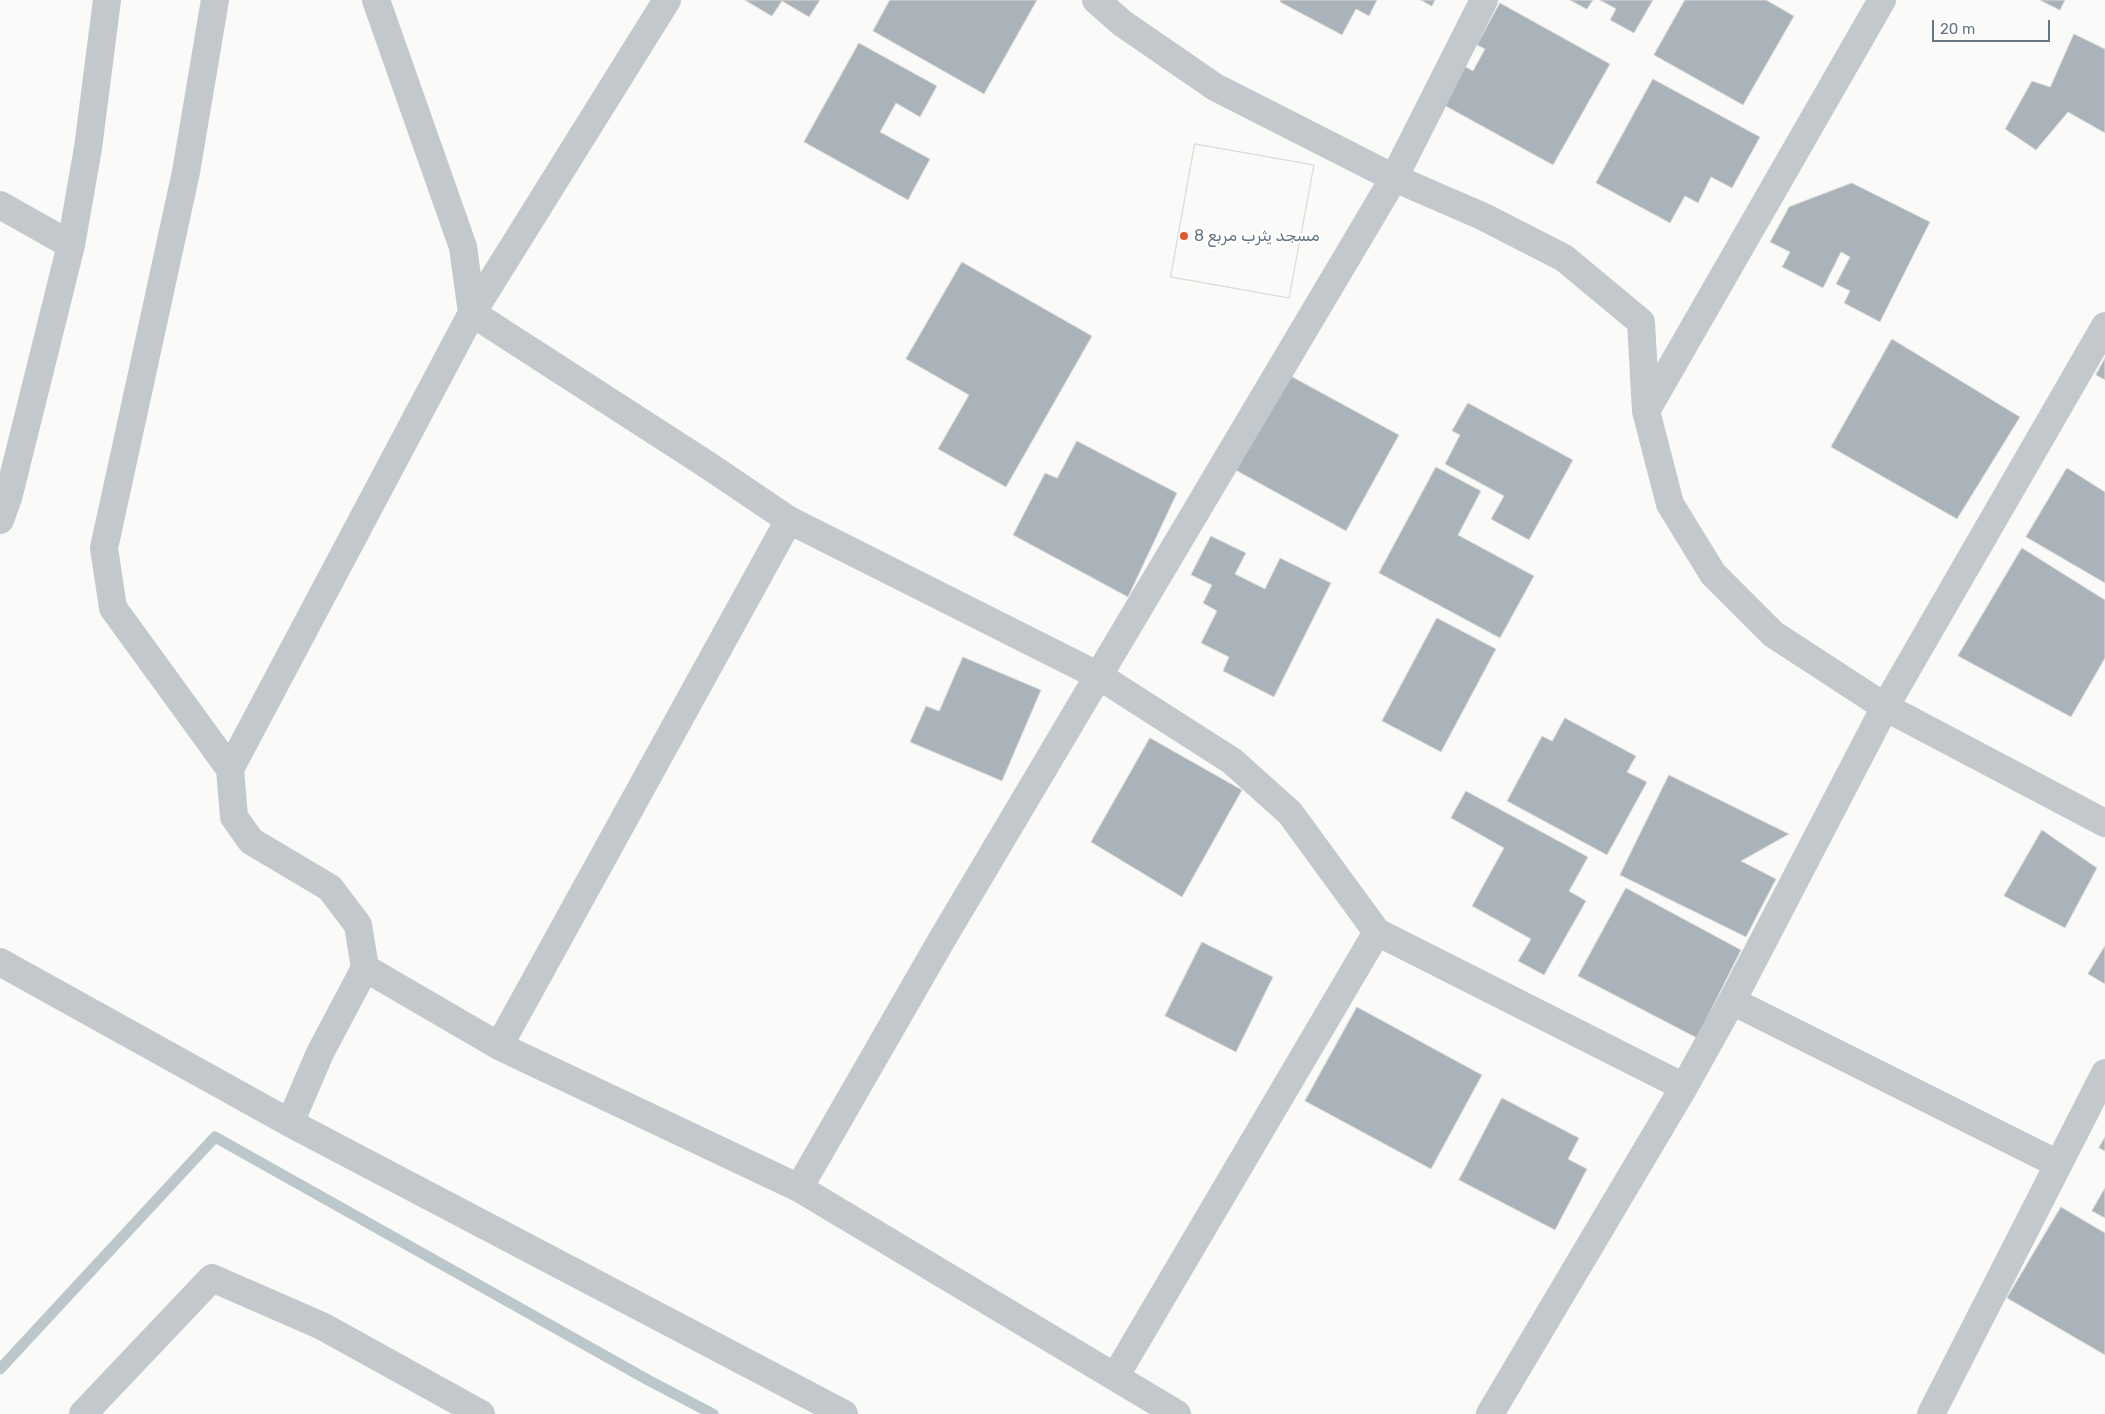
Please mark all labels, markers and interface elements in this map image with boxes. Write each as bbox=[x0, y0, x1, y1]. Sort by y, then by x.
scale bar bbox=[1935, 10, 2052, 42]
text: 20 m bbox=[1940, 20, 1975, 38]
place label: مسجد يثرب مربع 8 bbox=[1194, 226, 1320, 246]
marker: مسجد يثرب مربع 8 bbox=[1178, 230, 1190, 242]

